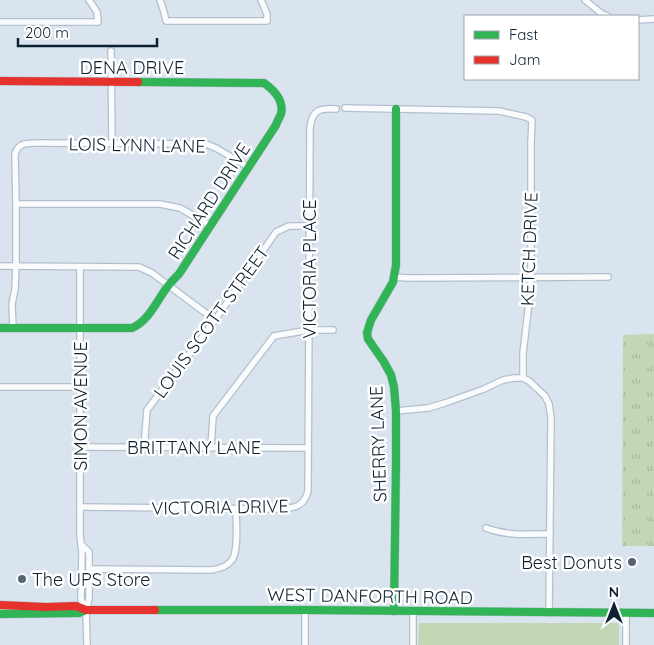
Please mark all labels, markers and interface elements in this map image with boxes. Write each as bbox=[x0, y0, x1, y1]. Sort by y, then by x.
scale bar bbox=[18, 15, 156, 47]
legend bbox=[464, 15, 639, 80]
text: 200 m bbox=[25, 23, 69, 42]
text: Fast bbox=[509, 25, 538, 44]
text: Jam bbox=[509, 50, 540, 69]
street label: DENA DRIVE bbox=[80, 56, 184, 79]
street label: LOIS LYNN LANE bbox=[68, 132, 206, 158]
street label: RICHARD DRIVE bbox=[163, 138, 255, 264]
street label: KETCH DRIVE bbox=[516, 192, 542, 306]
street label: VICTORIA PLACE bbox=[298, 199, 321, 339]
street label: LOUIS SCOTT STREET bbox=[148, 241, 274, 403]
street label: SIMON AVENUE bbox=[69, 341, 92, 471]
street label: SHERRY LANE bbox=[364, 385, 392, 503]
street label: BRITTANY LANE bbox=[127, 436, 261, 459]
street label: VICTORIA DRIVE bbox=[151, 494, 289, 520]
place label: Best Donuts bbox=[521, 551, 622, 574]
marker: Best Donuts bbox=[626, 556, 638, 568]
place label: The UPS Store bbox=[32, 568, 150, 591]
marker: The UPS Store bbox=[16, 573, 28, 585]
north arrow bbox=[589, 580, 639, 630]
street label: WEST DANFORTH ROAD bbox=[267, 583, 473, 609]
text: N bbox=[609, 583, 619, 601]

